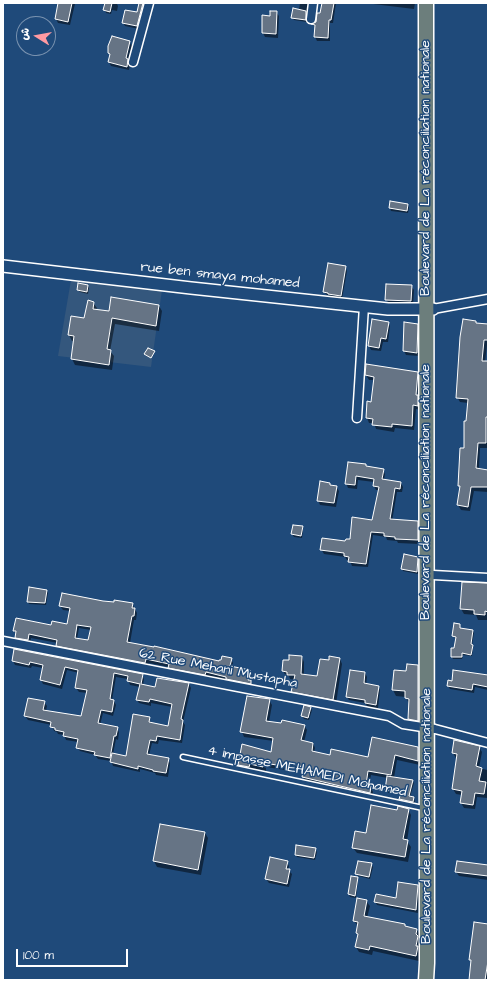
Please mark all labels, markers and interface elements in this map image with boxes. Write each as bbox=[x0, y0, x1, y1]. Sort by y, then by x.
north arrow bbox=[16, 16, 56, 56]
text: ش bbox=[16, 26, 33, 41]
street label: Boulevard de La réconciliation nationale bbox=[418, 40, 434, 296]
street label: rue ben smaya mohamed bbox=[140, 259, 300, 293]
street label: Boulevard de La réconciliation nationale bbox=[418, 364, 434, 620]
street label: 62 Rue Mehani Mustapha bbox=[137, 645, 299, 693]
street label: Boulevard de La réconciliation nationale bbox=[419, 688, 435, 944]
street label: 4 impasse MEHAMEDI Mohamed bbox=[206, 743, 408, 801]
scale bar bbox=[18, 941, 130, 967]
text: 100 m bbox=[23, 947, 54, 964]

